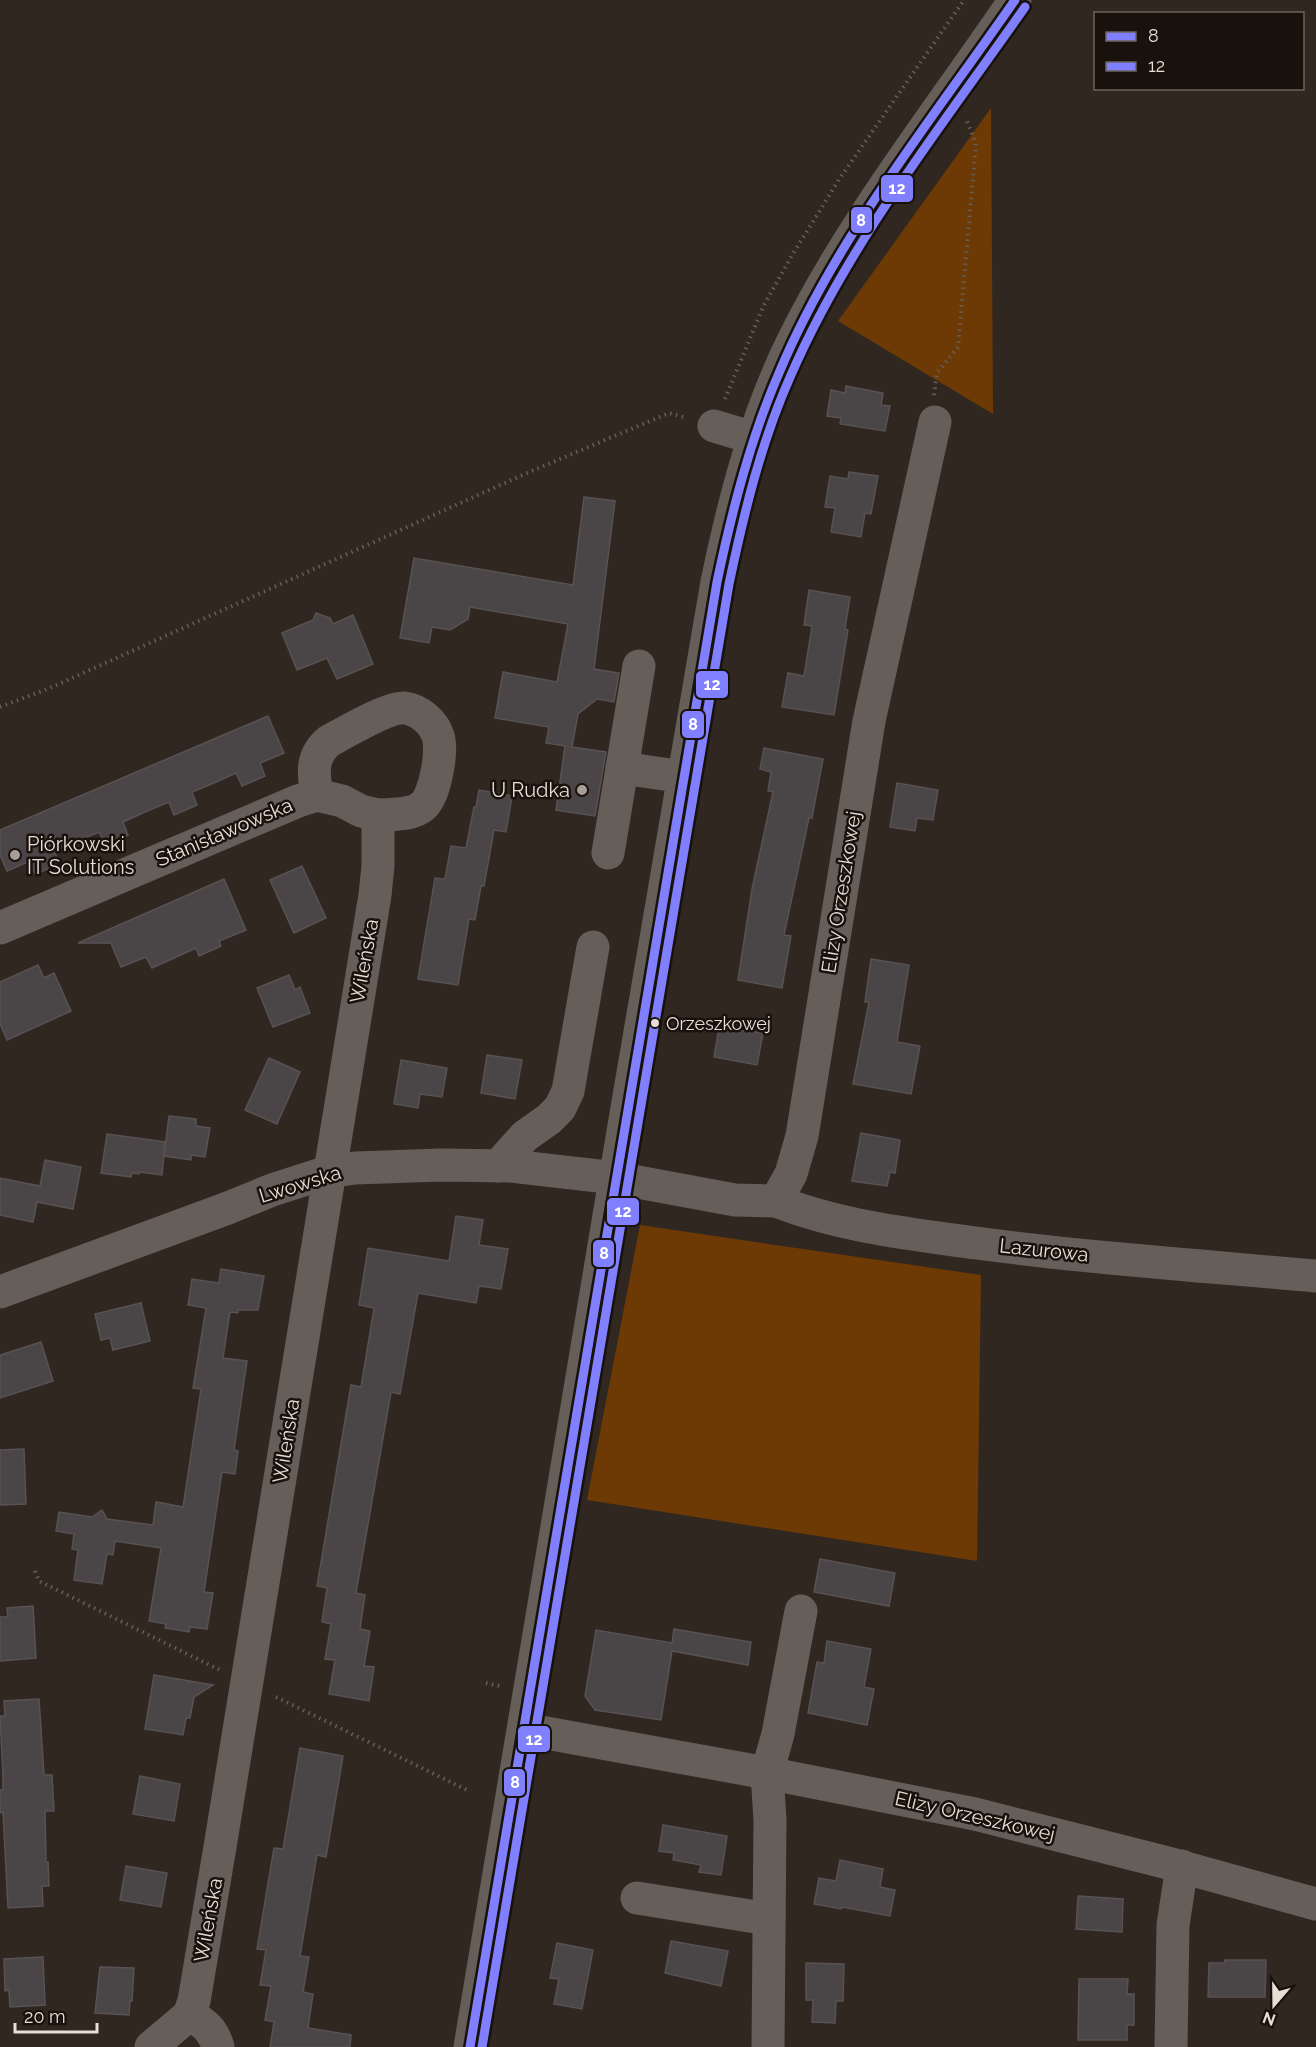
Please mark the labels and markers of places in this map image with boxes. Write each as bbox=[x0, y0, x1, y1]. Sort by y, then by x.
place label: U Rudka bbox=[491, 778, 570, 802]
marker: U Rudka bbox=[575, 783, 589, 797]
place label: Piórkowski IT Solutions bbox=[27, 832, 134, 879]
marker: Piórkowski IT Solutions bbox=[8, 848, 22, 862]
place label: Orzeszkowej bbox=[666, 1013, 771, 1034]
marker: Orzeszkowej bbox=[649, 1017, 661, 1029]

